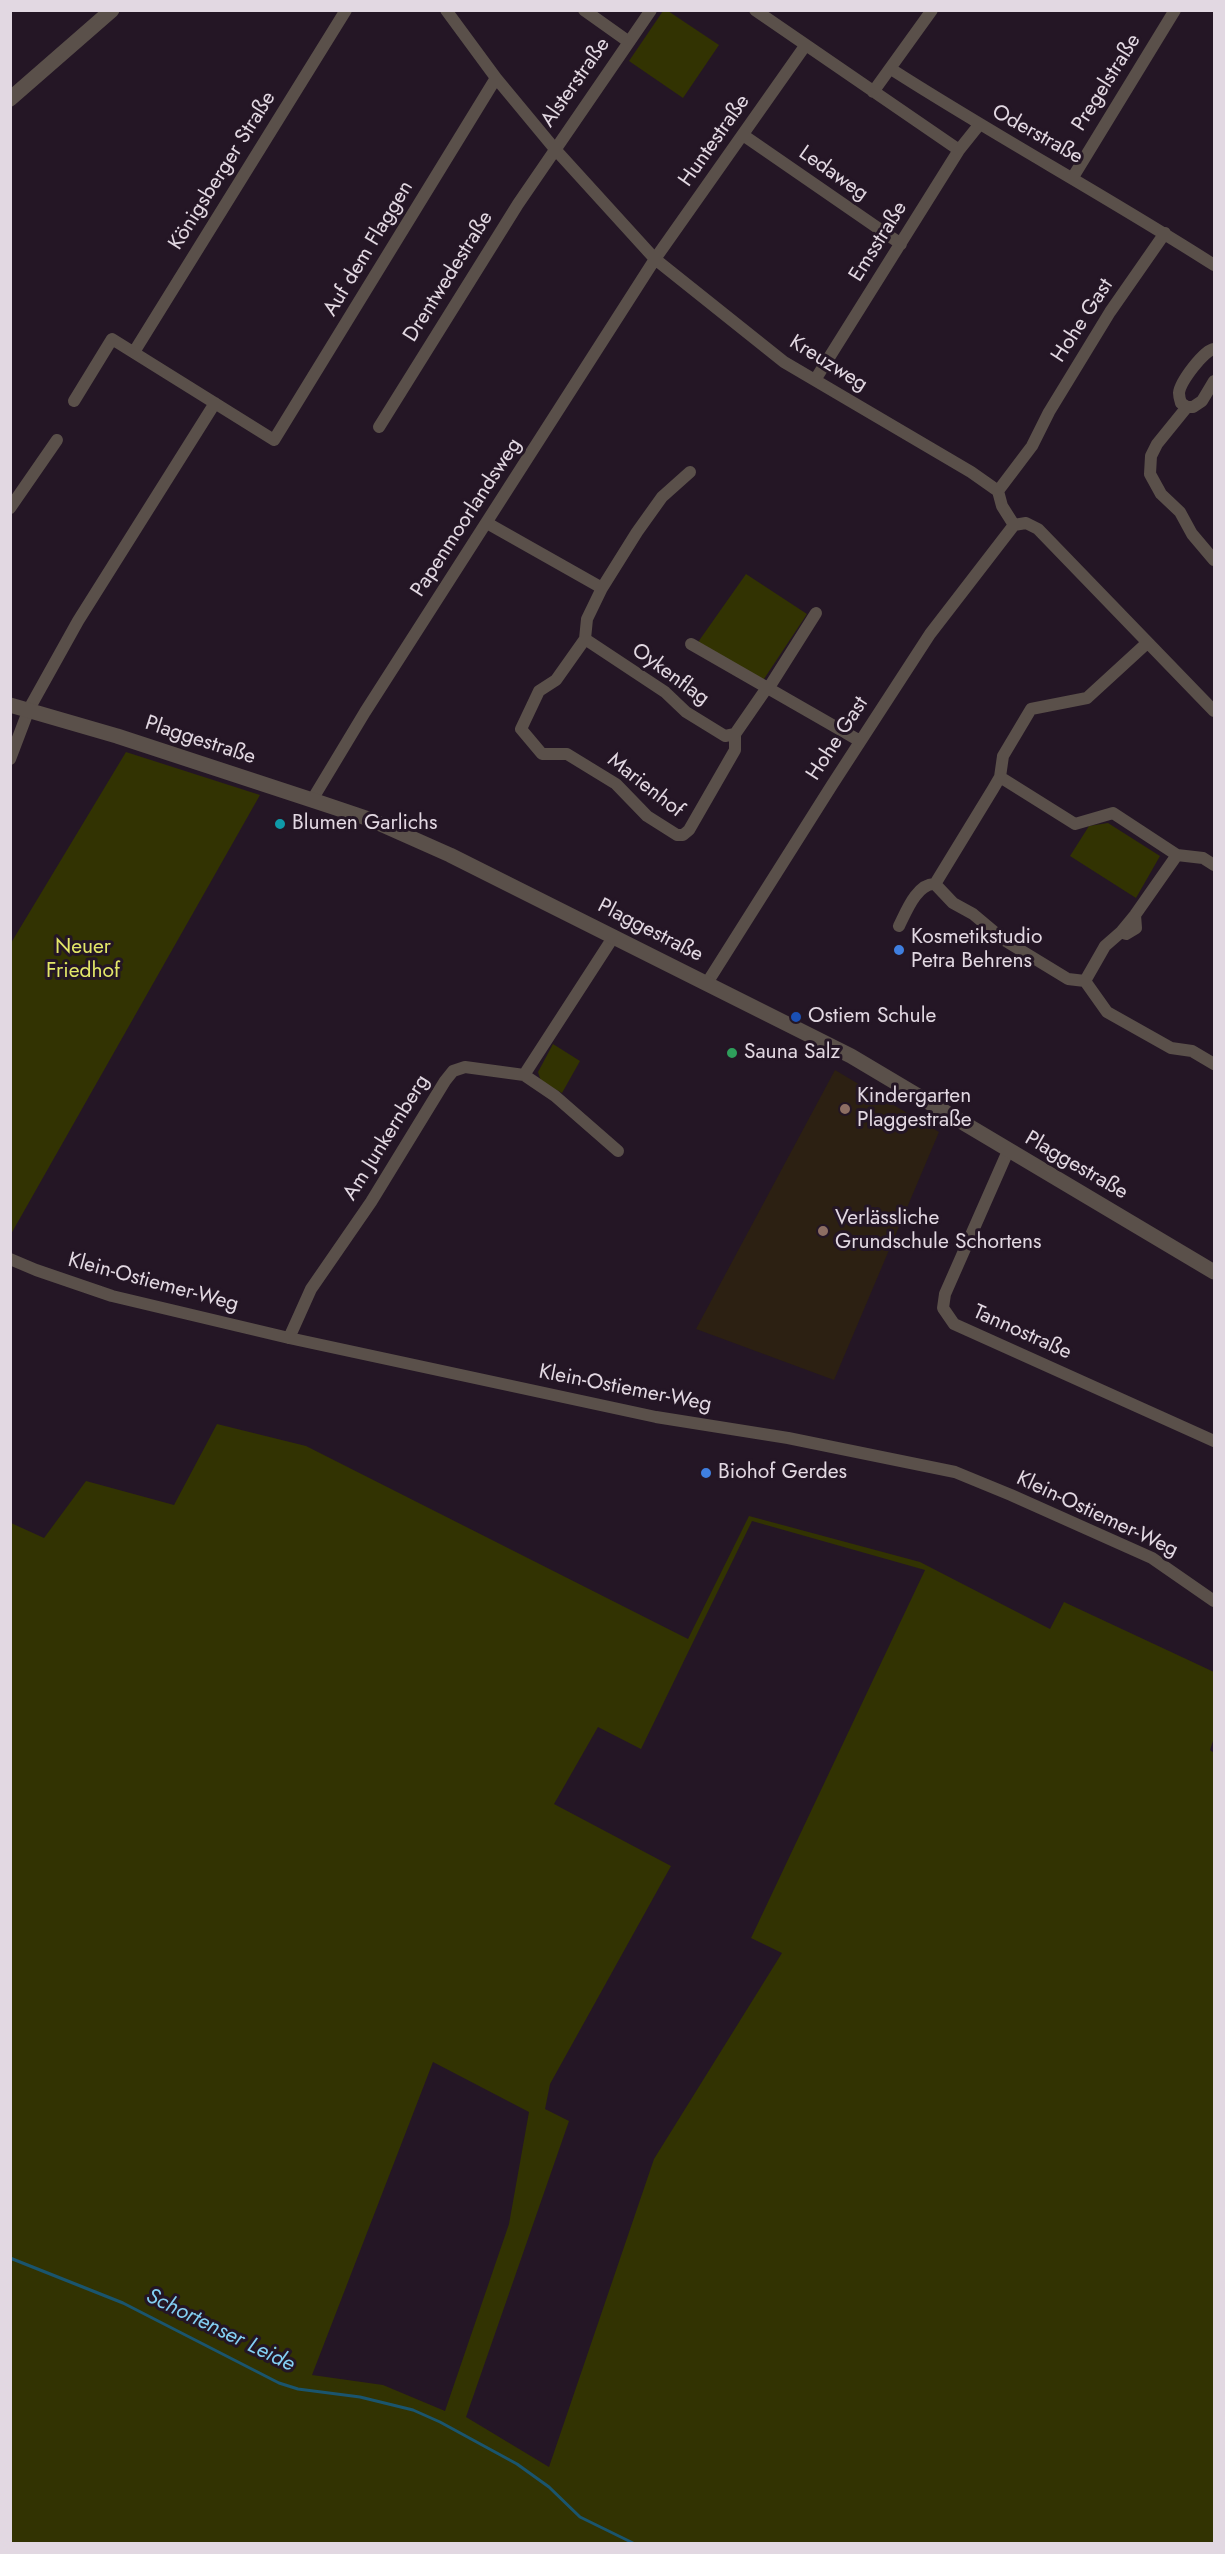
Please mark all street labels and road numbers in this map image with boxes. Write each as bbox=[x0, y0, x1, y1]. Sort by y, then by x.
street label: Pregelstraße bbox=[1067, 30, 1147, 136]
street label: Alsterstraße bbox=[536, 33, 616, 133]
street label: Königsberger Straße bbox=[164, 87, 282, 255]
street label: Huntestraße bbox=[674, 90, 756, 192]
street label: Oderstraße bbox=[987, 100, 1087, 170]
street label: Ledaweg bbox=[793, 141, 873, 207]
street label: Auf dem Flaggen bbox=[319, 177, 419, 321]
street label: Emsstraße bbox=[845, 197, 913, 287]
street label: Drentwedestraße bbox=[399, 207, 499, 347]
street label: Hohe Gast bbox=[1047, 275, 1119, 367]
street label: Kreuzweg bbox=[784, 330, 872, 398]
street label: Papenmoorlandsweg bbox=[406, 434, 528, 602]
street label: Oykenflag bbox=[626, 638, 714, 712]
street label: Hohe Gast bbox=[802, 693, 874, 785]
street label: Plaggestraße bbox=[142, 711, 258, 771]
street label: Marienhof bbox=[602, 748, 688, 824]
street label: Plaggestraße bbox=[593, 894, 707, 968]
street label: Am Junkernberg bbox=[338, 1071, 436, 1205]
street label: Plaggestraße bbox=[1020, 1126, 1132, 1206]
street label: Klein-Ostiemer-Weg bbox=[65, 1248, 241, 1318]
street label: Tannostraße bbox=[969, 1300, 1075, 1366]
street label: Klein-Ostiemer-Weg bbox=[536, 1360, 714, 1418]
street label: Klein-Ostiemer-Weg bbox=[1012, 1467, 1182, 1563]

